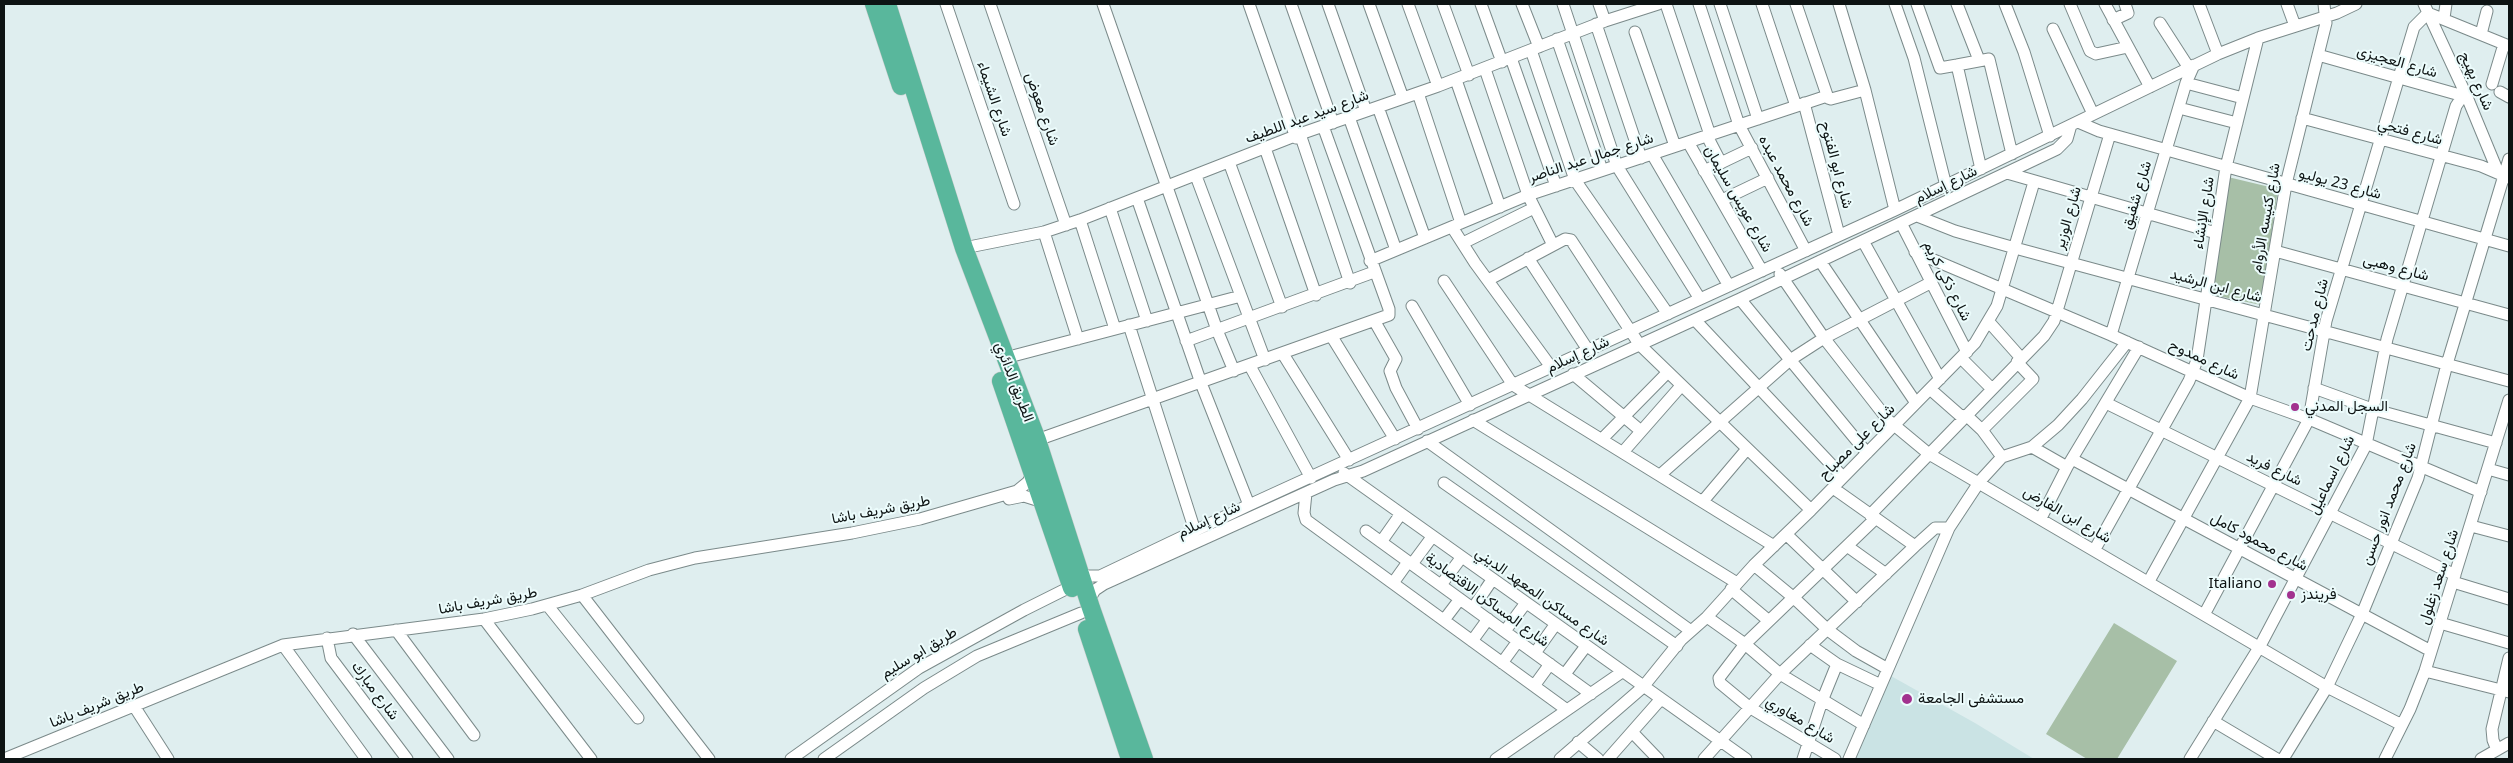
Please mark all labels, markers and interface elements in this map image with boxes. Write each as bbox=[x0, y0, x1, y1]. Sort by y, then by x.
street label: شارع العجيزى bbox=[2355, 42, 2439, 82]
street label: شارع بهيج bbox=[2455, 49, 2497, 113]
street label: شارع الشيماء bbox=[973, 59, 1015, 139]
street label: شارع معوض bbox=[1021, 70, 1063, 148]
street label: شارع سيد عبد اللطيف bbox=[1243, 86, 1371, 148]
street label: شارع فتحي bbox=[2376, 115, 2444, 149]
street label: شارع ابو الفتوح bbox=[1816, 119, 1856, 211]
street label: شارع جمال عبد الناصر bbox=[1526, 129, 1656, 187]
street label: شارع محمد عبده bbox=[1754, 132, 1818, 230]
street label: شارع عويس سليمان bbox=[1700, 142, 1776, 256]
street label: شارع شفيق bbox=[2118, 159, 2156, 231]
street label: شارع إسلام bbox=[1912, 162, 1980, 208]
street label: شارع كنيسه الأروام bbox=[2247, 162, 2285, 274]
street label: شارع 23 يوليو bbox=[2297, 164, 2383, 204]
street label: شارع الإنشاء bbox=[2189, 176, 2219, 250]
street label: شارع الوزير bbox=[2050, 184, 2086, 252]
street label: شارع ذكى كريم bbox=[1919, 238, 1975, 324]
street label: شارع وهبى bbox=[2361, 251, 2431, 285]
street label: شارع ابن الرشيد bbox=[2168, 265, 2264, 307]
street label: شارع مدحت bbox=[2297, 277, 2333, 353]
street label: شارع إسلام bbox=[1544, 333, 1612, 377]
street label: شارع ممدوح bbox=[2166, 336, 2242, 384]
street label: الطريق الدائري bbox=[991, 340, 1037, 424]
place label: السجل المدني bbox=[2305, 398, 2388, 416]
street label: شارع على مصباح bbox=[1815, 400, 1899, 484]
marker: السجل المدني bbox=[2289, 401, 2301, 413]
street label: شارع اسماعيل bbox=[2305, 433, 2359, 517]
street label: شارع محمد انور حسن bbox=[2357, 440, 2421, 568]
street label: شارع فريد bbox=[2243, 448, 2305, 490]
street label: شارع ابن الفارض bbox=[2020, 483, 2114, 547]
street label: طريق شريف باشا bbox=[830, 492, 932, 528]
street label: شارع إسلام bbox=[1175, 498, 1243, 542]
street label: شارع محمود كامل bbox=[2207, 509, 2311, 575]
street label: شارع سعد زغلول bbox=[2415, 527, 2463, 627]
street label: شارع مساكن المعهد الديني bbox=[1471, 544, 1613, 650]
street label: شارع المساكن الاقتصادية bbox=[1421, 549, 1553, 651]
place label: Italiano bbox=[2209, 575, 2262, 593]
marker: Italiano bbox=[2266, 578, 2278, 590]
street label: طريق شريف باشا bbox=[437, 583, 539, 619]
place label: فريندز bbox=[2301, 586, 2336, 604]
marker: فريندز bbox=[2285, 589, 2297, 601]
street label: طريق ابو سليم bbox=[878, 623, 960, 683]
street label: شارع مبارك bbox=[347, 658, 403, 724]
street label: طريق شريف باشا bbox=[47, 678, 147, 732]
place label: مستشفى الجامعة bbox=[1918, 690, 2024, 708]
street label: شارع مغاوري bbox=[1762, 692, 1838, 748]
marker: مستشفى الجامعة bbox=[1900, 692, 1914, 706]

